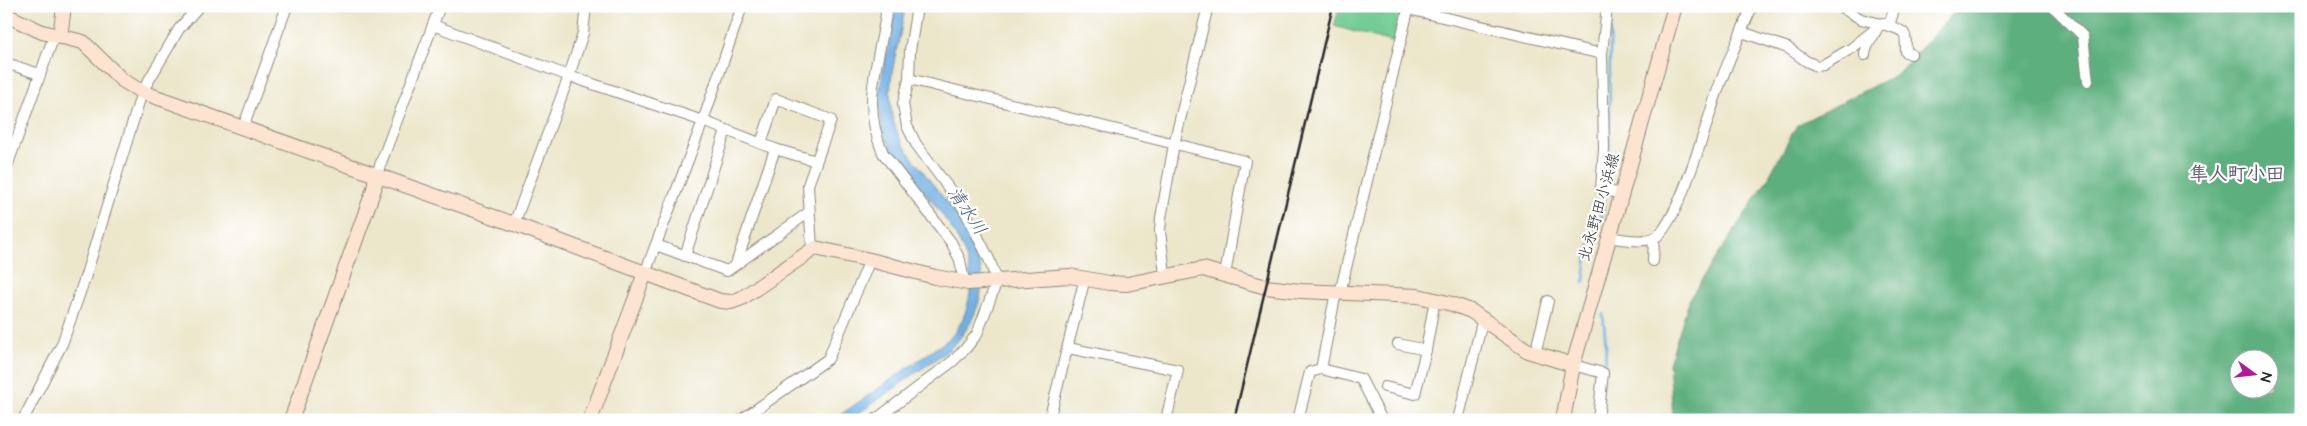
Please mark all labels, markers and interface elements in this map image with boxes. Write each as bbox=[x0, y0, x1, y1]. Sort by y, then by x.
street label: 北永野田小浜線 bbox=[1573, 150, 1625, 264]
district label: 隼人町小田 bbox=[2189, 161, 2285, 188]
water label: 清水川 bbox=[942, 182, 992, 240]
north arrow bbox=[2230, 348, 2280, 398]
text: N bbox=[2255, 370, 2276, 384]

